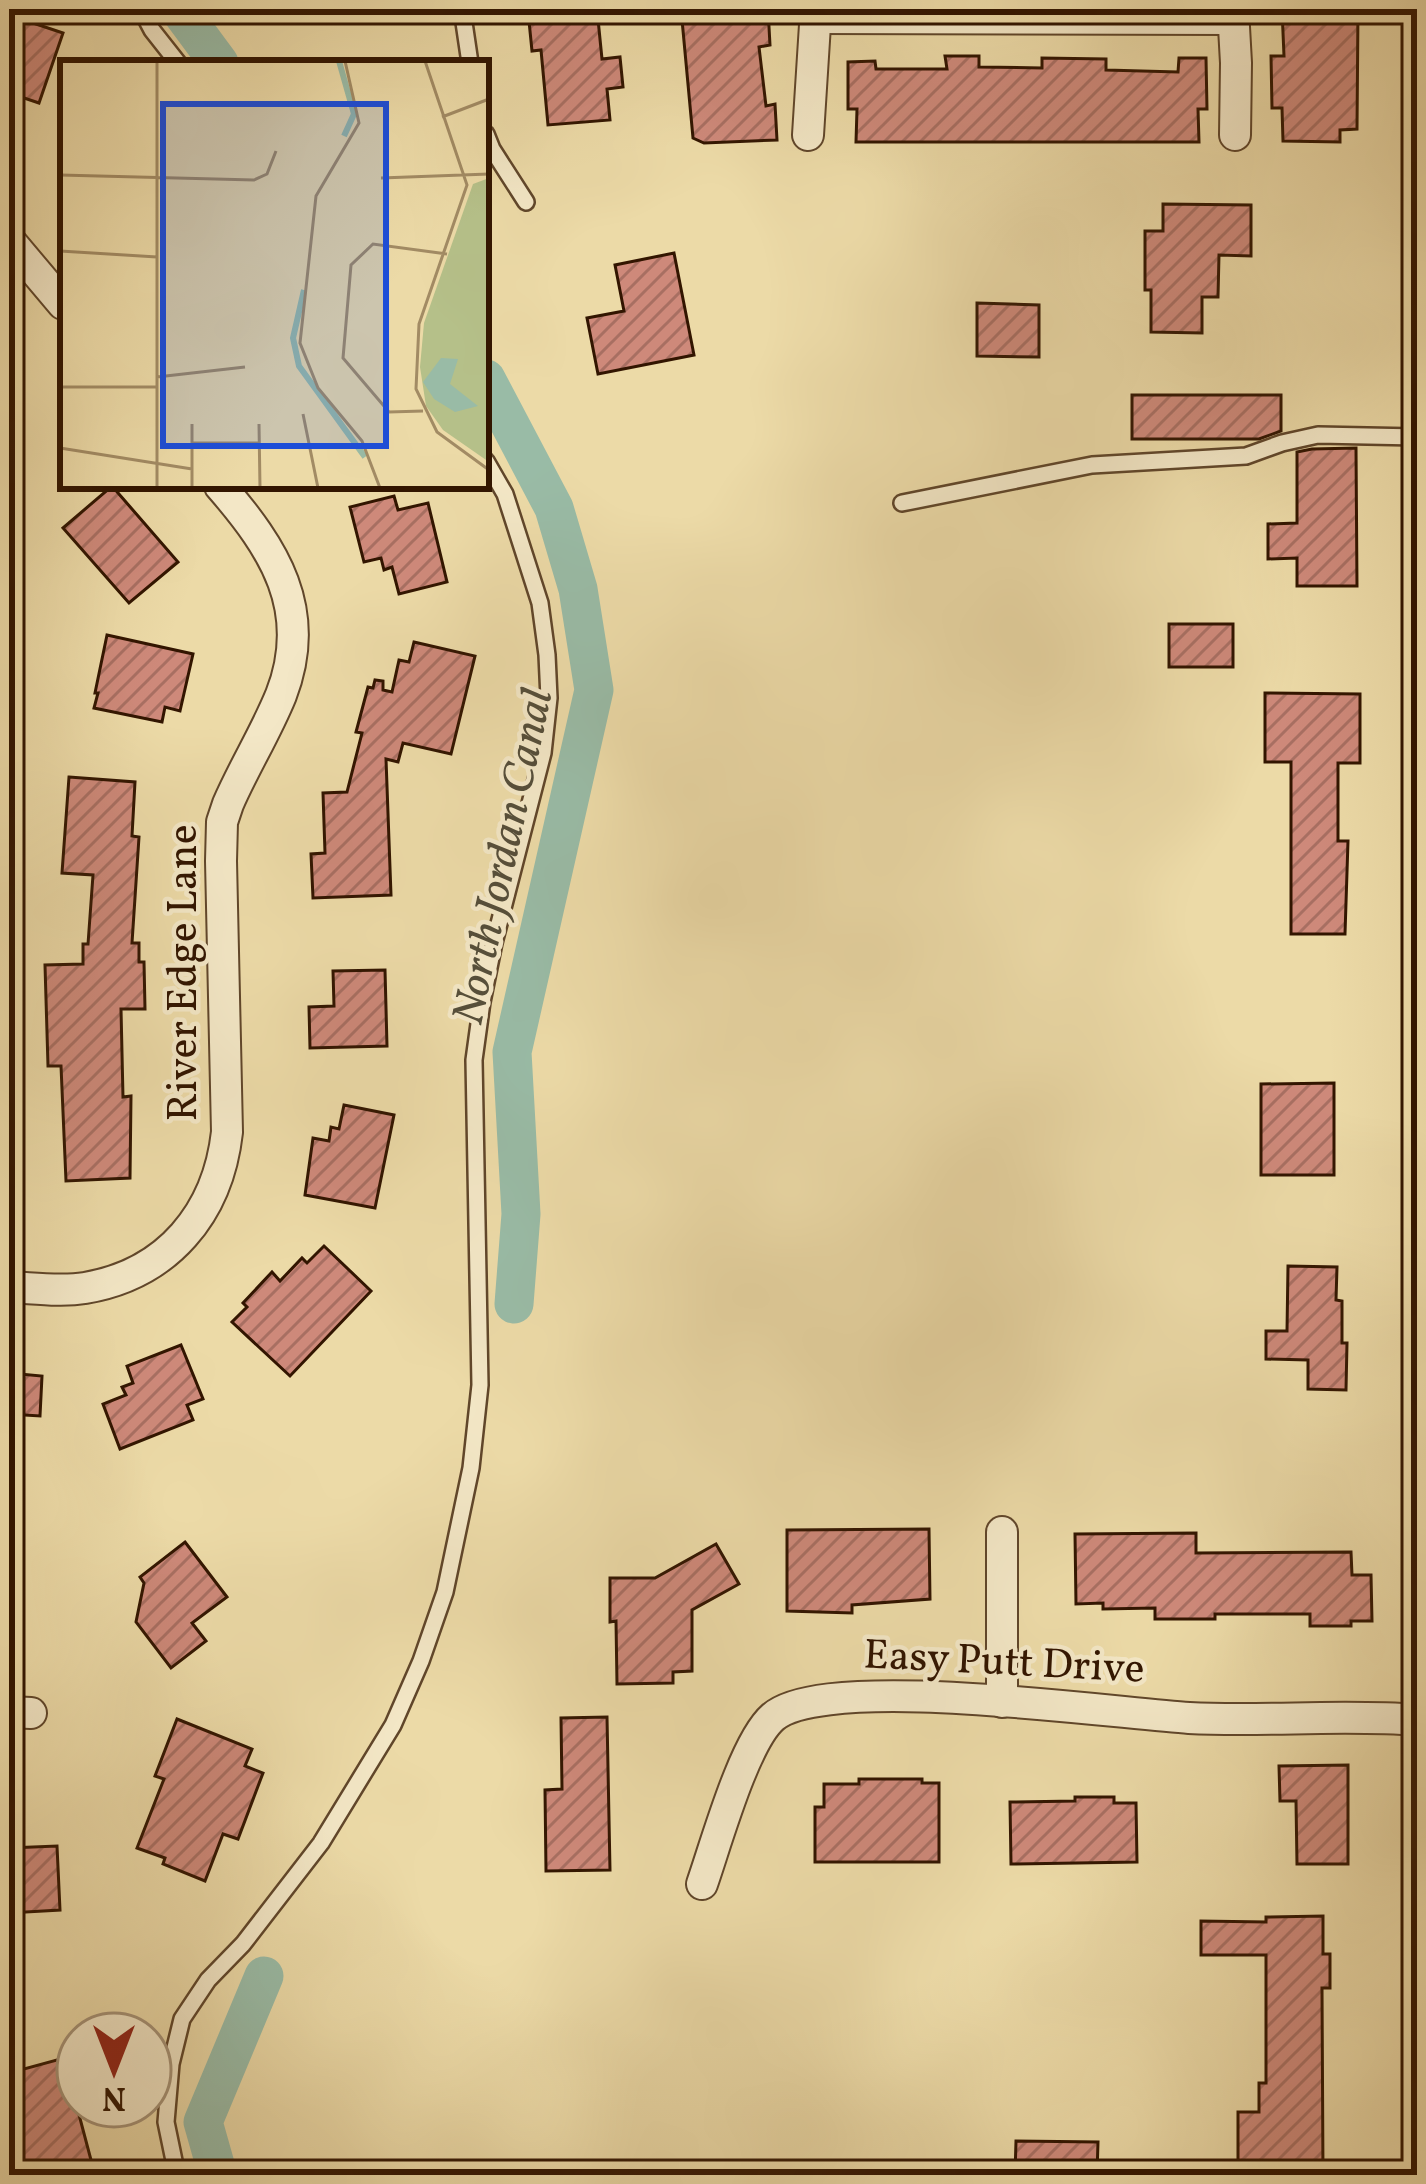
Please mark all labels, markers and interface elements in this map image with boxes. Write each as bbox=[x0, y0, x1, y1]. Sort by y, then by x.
inset map bbox=[60, 60, 489, 489]
water label: North Jordan Canal bbox=[439, 683, 571, 1031]
street label: River Edge Lane bbox=[156, 824, 215, 1122]
street label: Easy Putt Drive bbox=[862, 1627, 1146, 1701]
north arrow bbox=[54, 2010, 174, 2130]
text: N bbox=[102, 2073, 126, 2119]

